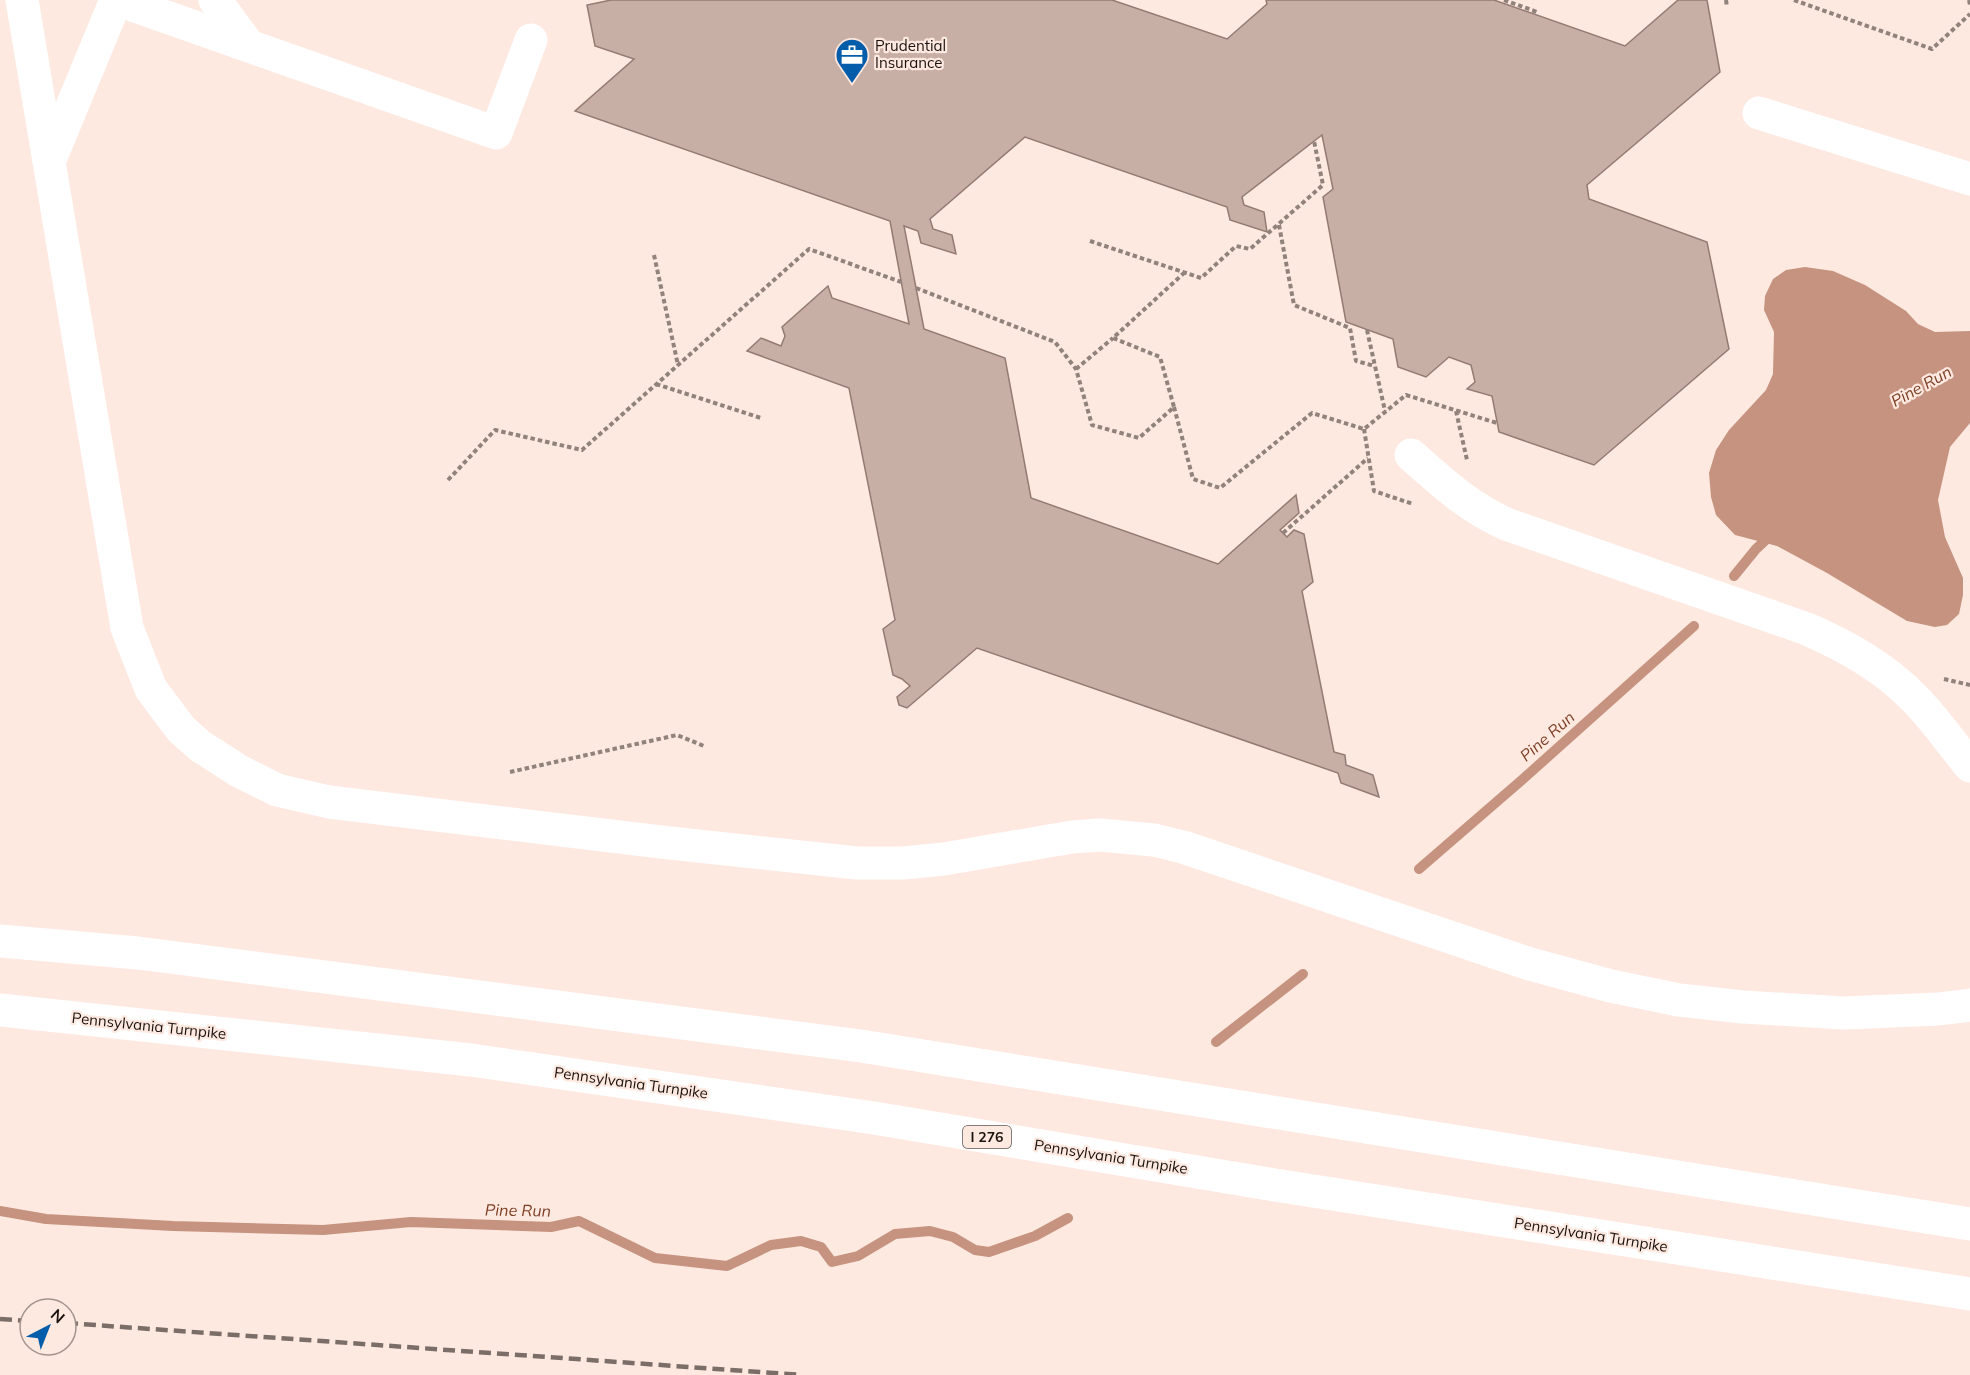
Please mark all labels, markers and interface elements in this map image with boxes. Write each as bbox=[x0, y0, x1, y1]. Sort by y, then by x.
place label: Prudential Insurance bbox=[875, 36, 946, 72]
office icon: Prudential Insurance bbox=[834, 37, 870, 84]
water label: Pine Run bbox=[1887, 361, 1955, 411]
water label: Pine Run bbox=[1515, 707, 1579, 765]
street label: Pennsylvania Turnpike bbox=[71, 1008, 227, 1043]
street label: Pennsylvania Turnpike bbox=[553, 1062, 709, 1103]
road number: I 276 bbox=[963, 1126, 1011, 1148]
street label: Pennsylvania Turnpike bbox=[1033, 1135, 1189, 1178]
water label: Pine Run bbox=[485, 1199, 551, 1221]
street label: Pennsylvania Turnpike bbox=[1513, 1213, 1669, 1256]
north arrow bbox=[18, 1297, 78, 1357]
text: N bbox=[47, 1304, 69, 1327]

